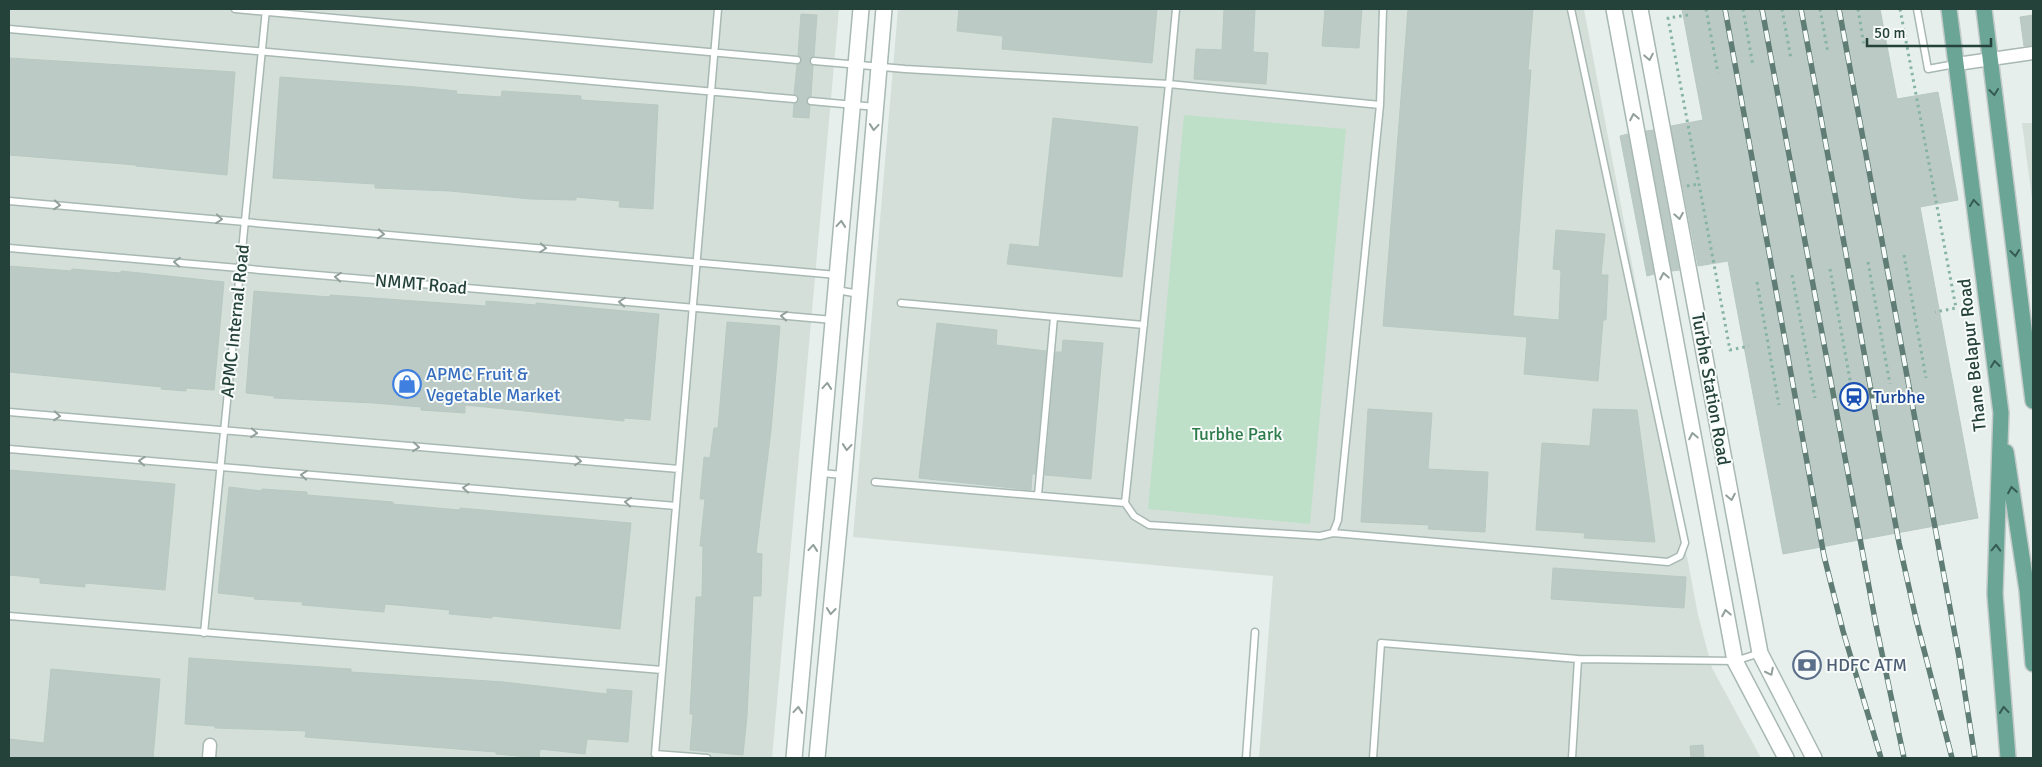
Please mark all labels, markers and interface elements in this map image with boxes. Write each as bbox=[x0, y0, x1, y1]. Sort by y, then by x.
scale bar bbox=[1867, 15, 1991, 47]
text: 50 m bbox=[1874, 24, 1905, 42]
one-way arrow bbox=[1643, 52, 1654, 61]
one-way arrow bbox=[1988, 88, 1999, 96]
one-way arrow bbox=[1629, 112, 1639, 121]
one-way arrow bbox=[869, 123, 880, 131]
one-way arrow bbox=[54, 199, 62, 210]
one-way arrow bbox=[1969, 199, 1980, 207]
one-way arrow bbox=[1673, 212, 1683, 221]
one-way arrow bbox=[215, 214, 223, 225]
one-way arrow bbox=[836, 220, 847, 228]
one-way arrow bbox=[377, 228, 385, 239]
street label: APMC Internal Road bbox=[216, 243, 254, 399]
one-way arrow bbox=[539, 243, 547, 254]
one-way arrow bbox=[2009, 249, 2020, 257]
one-way arrow bbox=[172, 257, 180, 268]
street label: NMMT Road bbox=[374, 269, 468, 299]
one-way arrow bbox=[334, 271, 342, 282]
one-way arrow bbox=[1659, 272, 1669, 281]
street label: Thane Belapur Road bbox=[1953, 278, 1991, 432]
one-way arrow bbox=[618, 296, 626, 307]
one-way arrow bbox=[780, 311, 788, 322]
street label: Turbhe Station Road bbox=[1687, 311, 1735, 467]
one-way arrow bbox=[1990, 360, 2000, 369]
place label: APMC Fruit & Vegetable Market bbox=[426, 363, 560, 406]
shop icon: APMC Fruit & Vegetable Market bbox=[392, 369, 422, 399]
one-way arrow bbox=[821, 382, 832, 390]
station icon: Turbhe bbox=[1839, 382, 1869, 412]
place label: Turbhe bbox=[1873, 386, 1925, 408]
one-way arrow bbox=[54, 410, 62, 421]
park label: Turbhe Park bbox=[1192, 423, 1282, 445]
one-way arrow bbox=[250, 428, 258, 439]
one-way arrow bbox=[1689, 432, 1699, 441]
one-way arrow bbox=[412, 441, 420, 452]
one-way arrow bbox=[841, 443, 852, 451]
one-way arrow bbox=[138, 455, 146, 466]
one-way arrow bbox=[574, 455, 582, 466]
one-way arrow bbox=[300, 469, 308, 480]
one-way arrow bbox=[461, 483, 469, 494]
one-way arrow bbox=[2007, 485, 2018, 493]
one-way arrow bbox=[1725, 492, 1735, 501]
one-way arrow bbox=[623, 497, 631, 508]
one-way arrow bbox=[1991, 543, 2002, 551]
one-way arrow bbox=[807, 544, 818, 552]
one-way arrow bbox=[826, 607, 837, 615]
one-way arrow bbox=[1722, 609, 1732, 618]
bank icon: HDFC ATM bbox=[1792, 650, 1822, 680]
place label: HDFC ATM bbox=[1826, 654, 1907, 676]
one-way arrow bbox=[1764, 666, 1774, 675]
one-way arrow bbox=[792, 705, 803, 713]
one-way arrow bbox=[1999, 705, 2010, 713]

